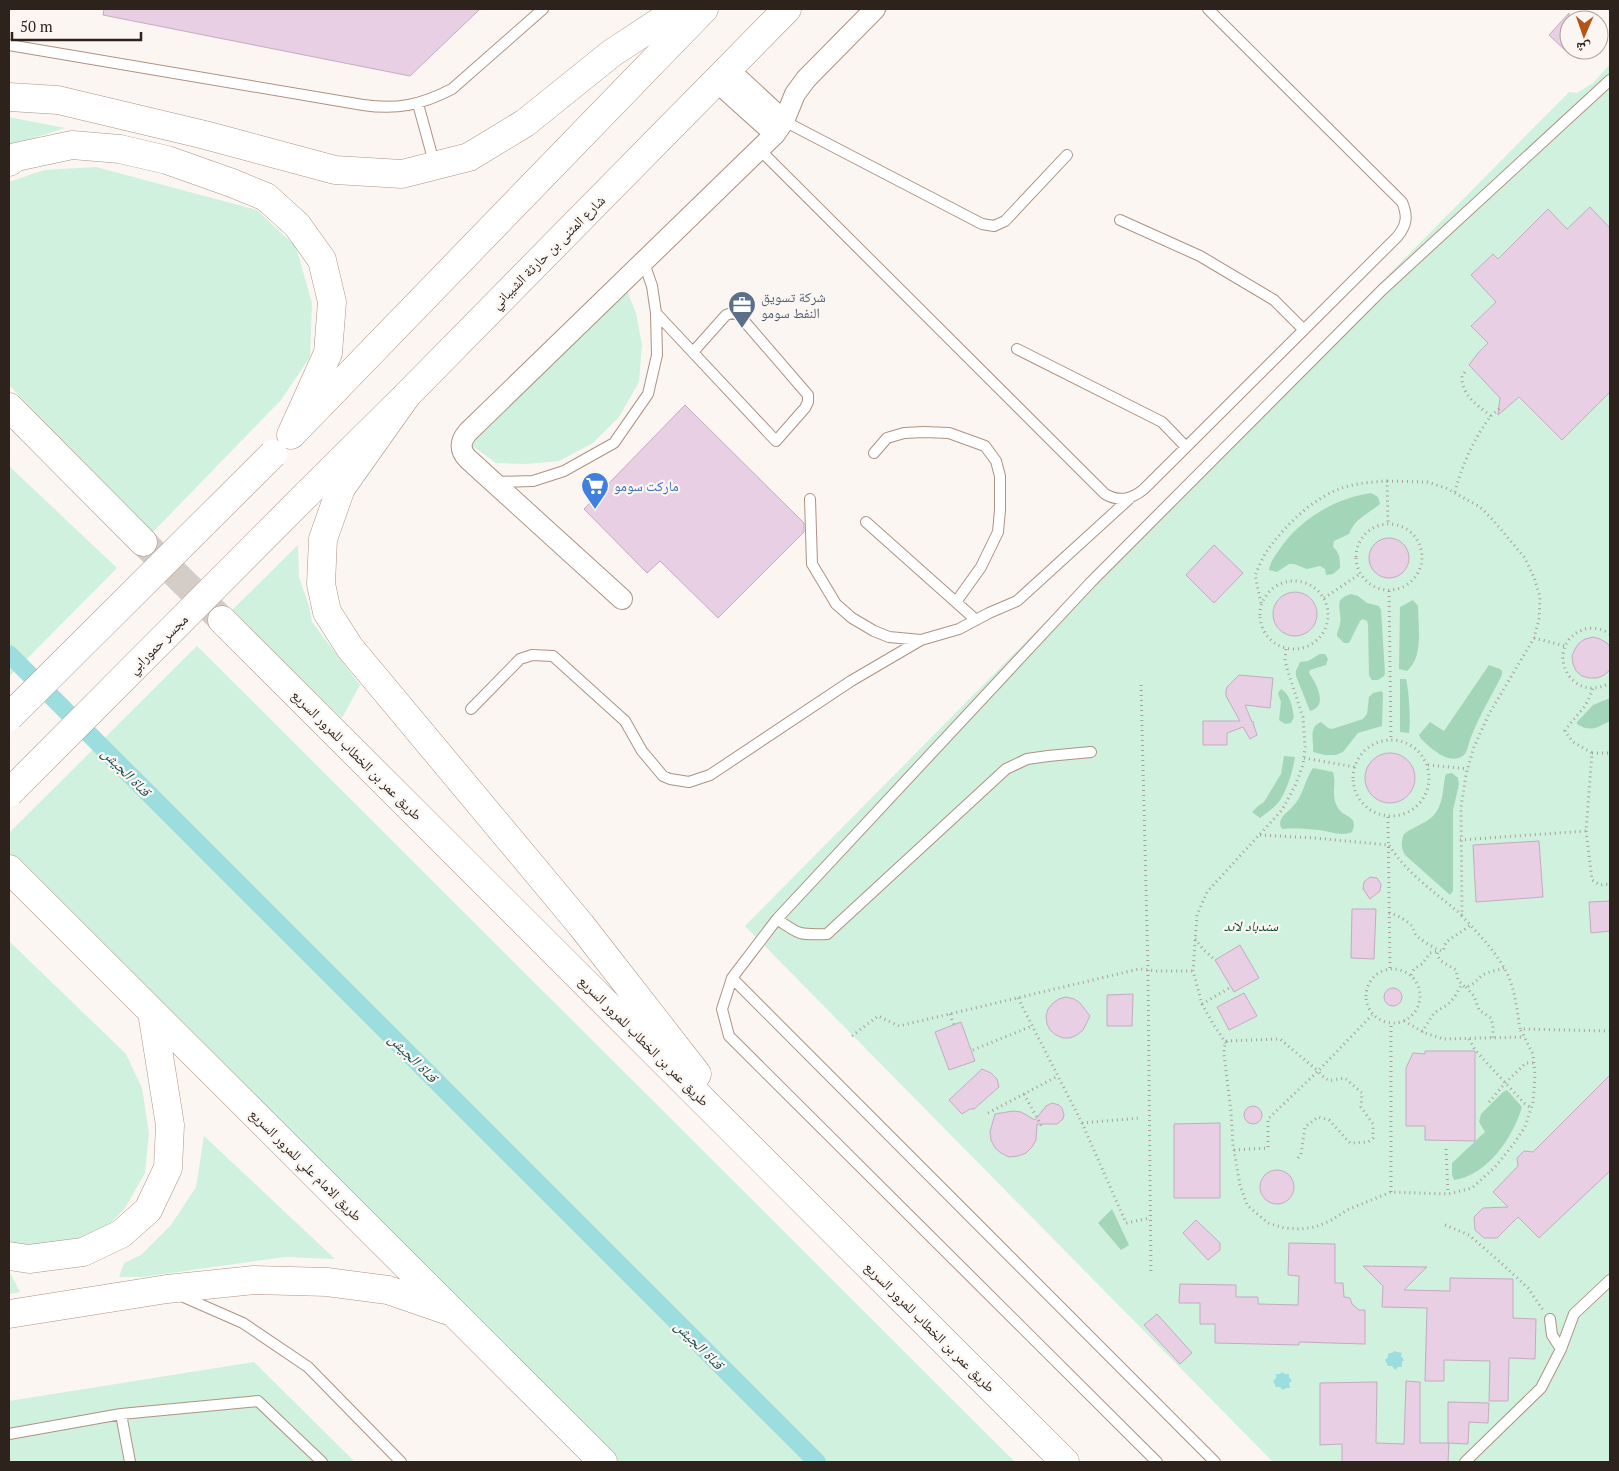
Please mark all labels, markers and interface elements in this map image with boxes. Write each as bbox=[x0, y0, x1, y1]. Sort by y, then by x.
scale bar bbox=[12, 10, 141, 42]
north arrow bbox=[1559, 10, 1609, 60]
text: 50 m bbox=[20, 16, 53, 36]
text: ش bbox=[1576, 39, 1591, 58]
street label: شارع المثنى بن حارثة الشيباني bbox=[487, 191, 611, 315]
place label: شركة تسويق النفط سومو bbox=[761, 287, 826, 322]
office icon: شركة تسويق النفط سومو bbox=[727, 290, 757, 329]
supermarket icon: ماركت سومو bbox=[580, 471, 610, 510]
place label: ماركت سومو bbox=[614, 476, 679, 495]
street label: مجسر حمورابي bbox=[124, 610, 194, 680]
street label: طريق عمر بن الخطاب للمرور السريع bbox=[287, 685, 427, 825]
water label: قناة الجيش bbox=[98, 742, 157, 802]
park label: سندباد لاند bbox=[1224, 916, 1279, 935]
street label: طريق عمر بن الخطاب للمرور السريع bbox=[574, 971, 714, 1111]
water label: قناة الجيش bbox=[385, 1028, 444, 1088]
street label: طريق الامام علي للمرور السريع bbox=[244, 1104, 367, 1227]
street label: طريق عمر بن الخطاب للمرور السريع bbox=[860, 1257, 1000, 1397]
water label: قناة الجيش bbox=[671, 1315, 730, 1375]

